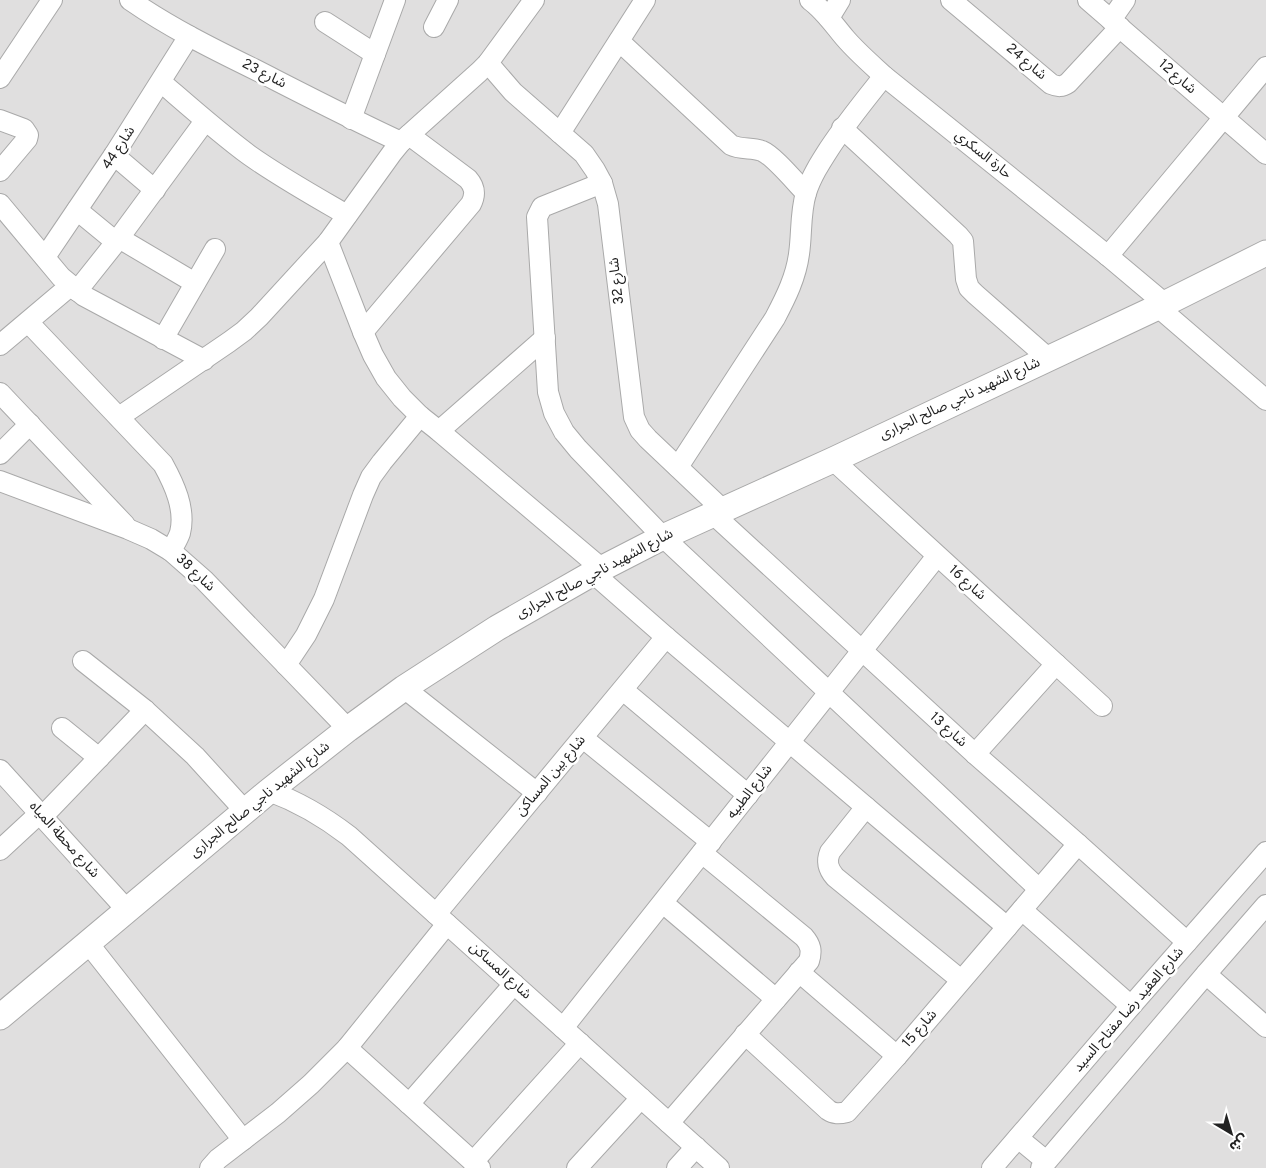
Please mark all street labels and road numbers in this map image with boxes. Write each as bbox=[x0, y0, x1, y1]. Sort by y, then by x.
street label: شارع 24 bbox=[1002, 40, 1050, 85]
street label: شارع 23 bbox=[238, 56, 289, 93]
street label: شارع 12 bbox=[1154, 56, 1199, 99]
street label: شارع 44 bbox=[99, 123, 140, 173]
street label: حارة السكري bbox=[950, 127, 1015, 184]
street label: شارع 32 bbox=[606, 256, 629, 306]
street label: شارع الشهيد ناجي صالح الجرارى bbox=[877, 354, 1043, 445]
street label: شارع الشهيد ناجي صالح الجرارى bbox=[514, 525, 677, 624]
street label: شارع 38 bbox=[171, 551, 218, 596]
street label: شارع 16 bbox=[944, 562, 989, 605]
street label: شارع 13 bbox=[925, 709, 970, 752]
street label: شارع بين المساكن bbox=[512, 732, 590, 820]
street label: شارع الشهيد ناجي صالح الجرارى bbox=[187, 738, 334, 863]
street label: شارع الطبيه bbox=[723, 761, 777, 823]
street label: شارع محطة المياه bbox=[25, 798, 103, 882]
street label: شارع المساكن bbox=[465, 939, 535, 1004]
street label: شارع العقيد رضا مفتاح السيد bbox=[1070, 944, 1189, 1077]
street label: شارع 15 bbox=[899, 1007, 942, 1052]

